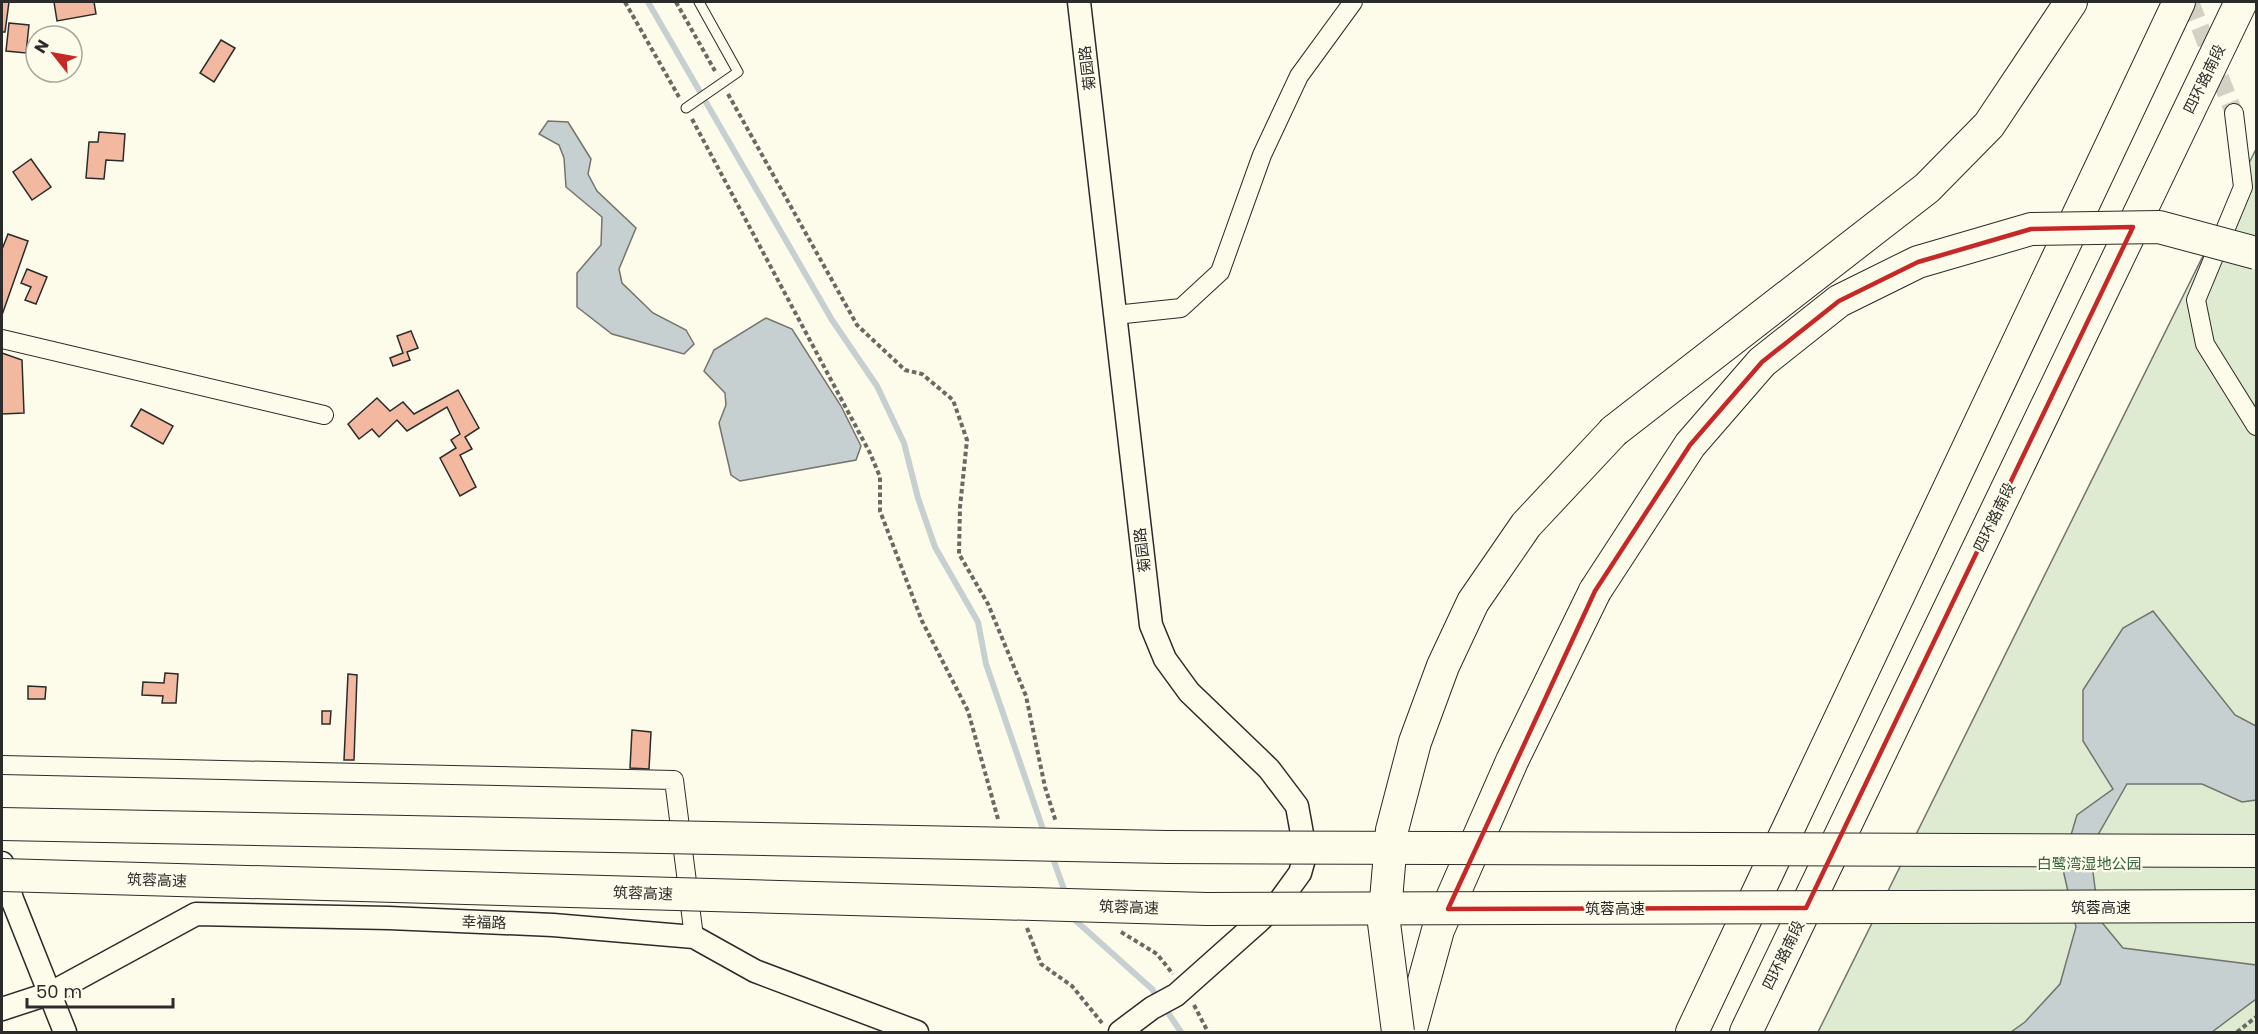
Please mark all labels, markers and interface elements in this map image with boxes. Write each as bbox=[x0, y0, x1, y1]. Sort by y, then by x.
north arrow bbox=[24, 24, 84, 84]
text: N bbox=[29, 35, 55, 58]
street label: 四环路南段 bbox=[2178, 41, 2230, 117]
street label: 菊园路 bbox=[1074, 44, 1100, 92]
street label: 四环路南段 bbox=[1968, 479, 2020, 555]
street label: 菊园路 bbox=[1129, 526, 1155, 574]
park label: 白鹭湾湿地公园 bbox=[2036, 853, 2142, 874]
street label: 筑蓉高速 bbox=[127, 868, 187, 892]
street label: 筑蓉高速 bbox=[613, 881, 673, 905]
street label: 筑蓉高速 bbox=[1099, 895, 1159, 919]
street label: 筑蓉高速 bbox=[2071, 897, 2131, 918]
street label: 筑蓉高速 bbox=[1585, 898, 1645, 919]
street label: 幸福路 bbox=[461, 911, 507, 933]
street label: 四环路南段 bbox=[1757, 917, 1809, 993]
scale bar bbox=[27, 971, 172, 1009]
text: 50 m bbox=[36, 979, 82, 1004]

